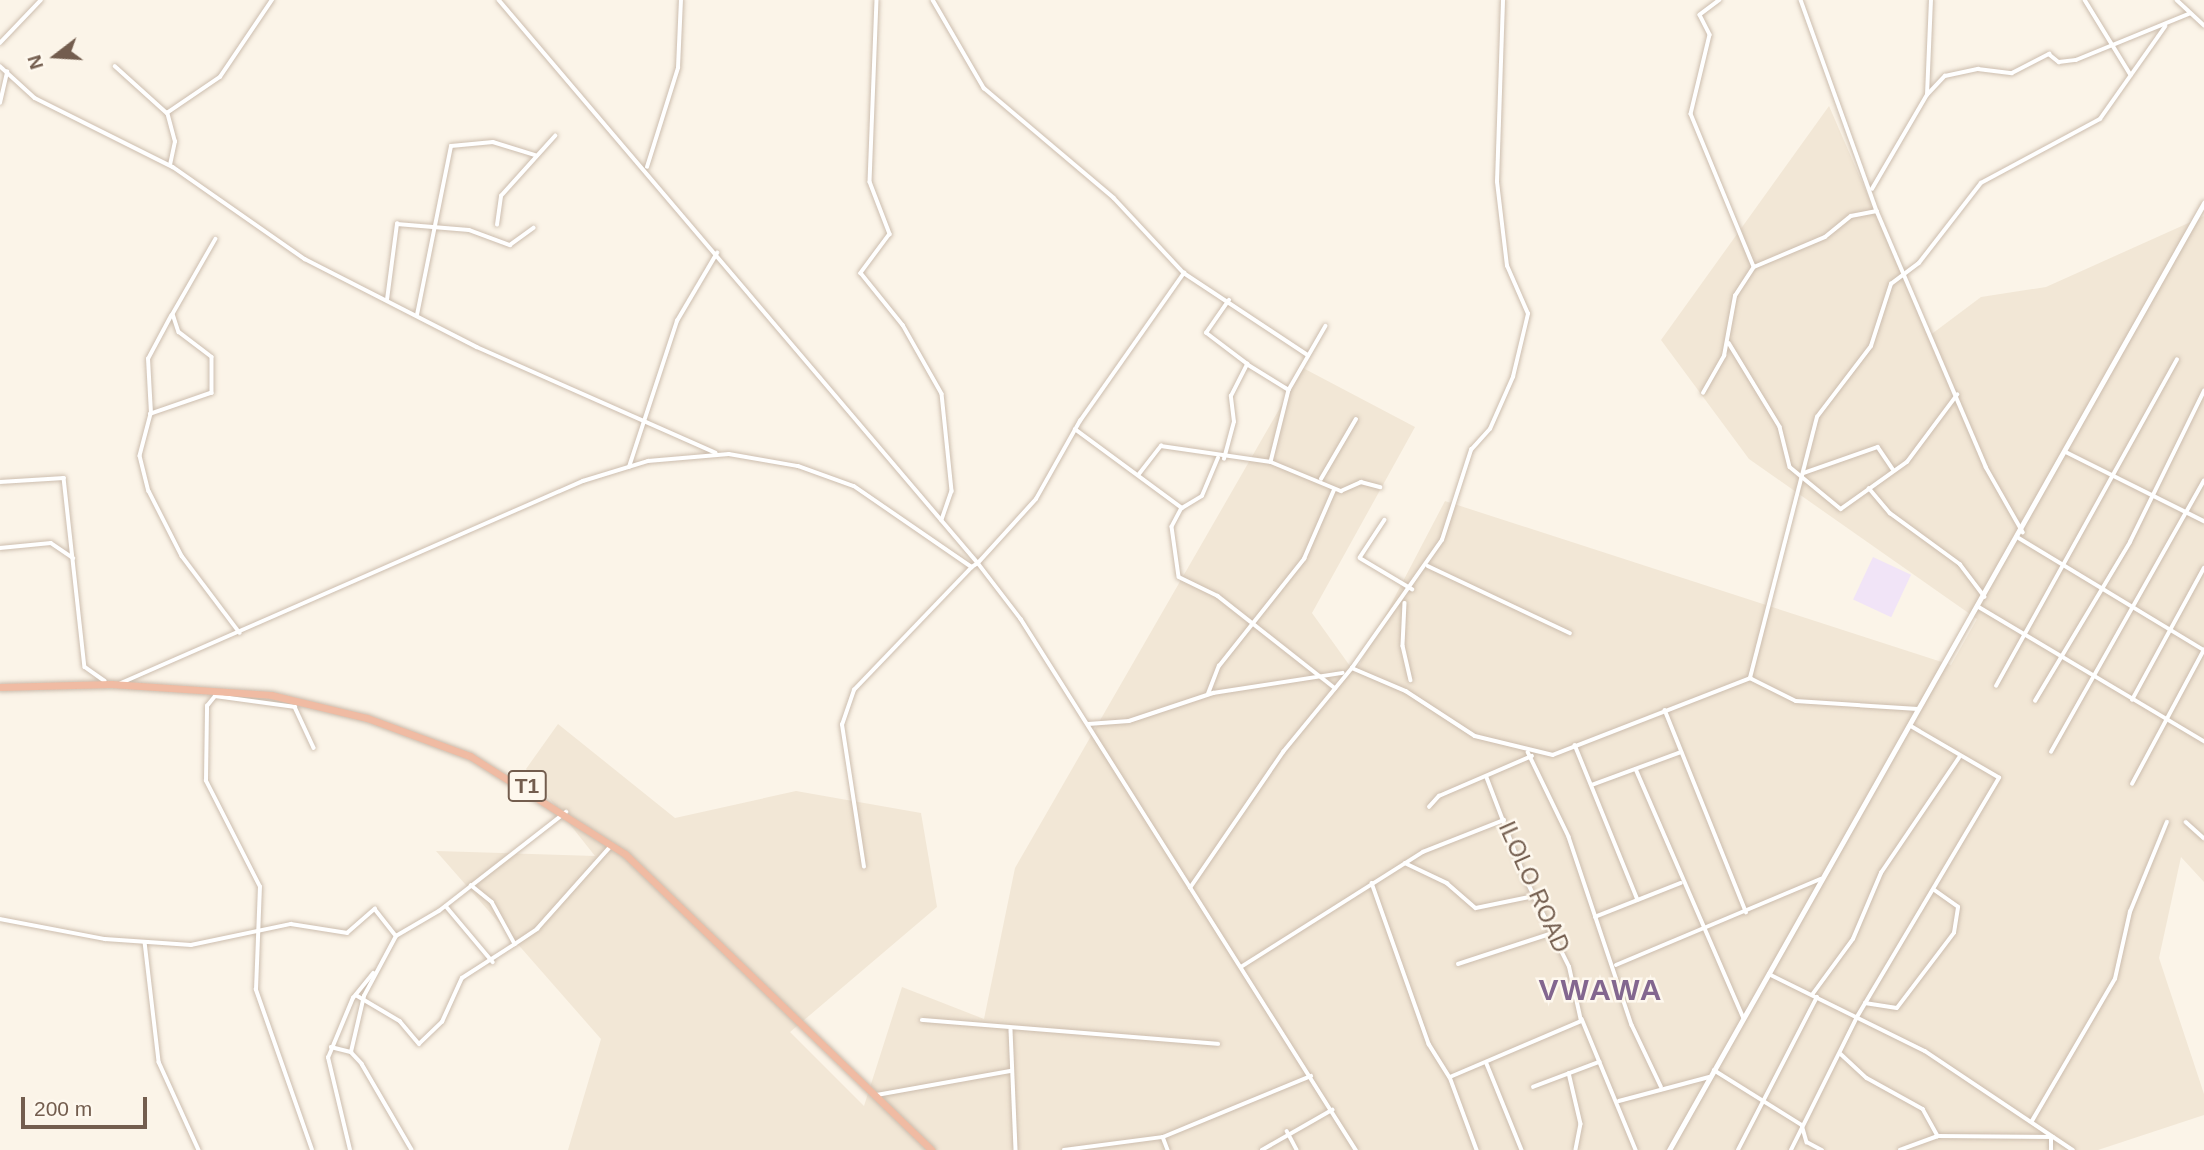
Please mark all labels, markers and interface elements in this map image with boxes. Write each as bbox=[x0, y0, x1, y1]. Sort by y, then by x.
north arrow bbox=[21, 21, 91, 91]
text: N bbox=[23, 53, 47, 72]
road number: T1 bbox=[506, 768, 548, 804]
street label: ILOLO ROAD bbox=[1493, 817, 1575, 957]
district label: VWAWA bbox=[1539, 972, 1663, 1008]
scale bar bbox=[24, 1084, 150, 1128]
text: 200 m bbox=[34, 1097, 92, 1120]

